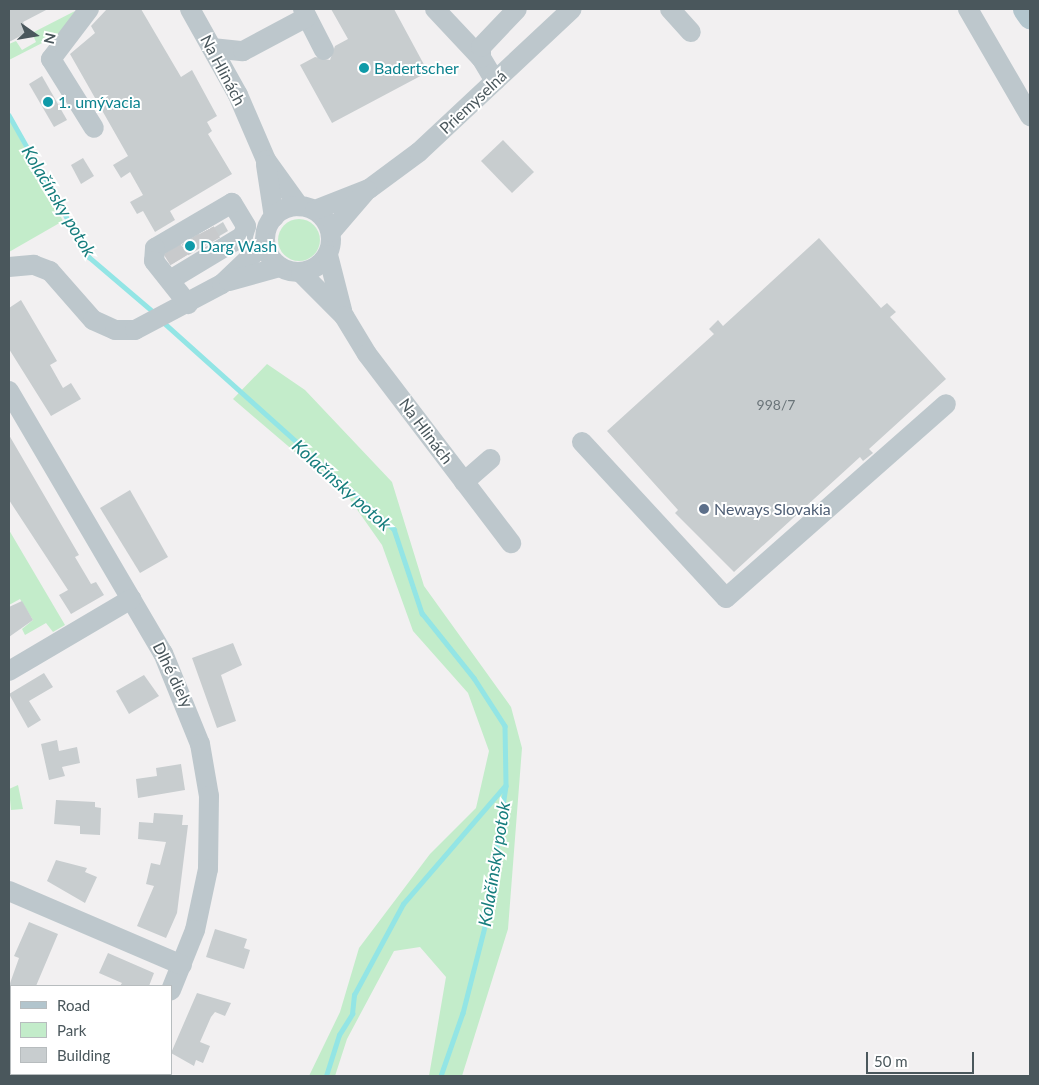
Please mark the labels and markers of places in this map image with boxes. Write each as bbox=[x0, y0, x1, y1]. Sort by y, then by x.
place label: Badertscher bbox=[374, 58, 459, 78]
marker: Badertscher bbox=[358, 62, 370, 74]
place label: 1. umývacia bbox=[58, 92, 141, 112]
marker: 1. umývacia bbox=[42, 96, 54, 108]
place label: Darg Wash bbox=[200, 236, 277, 256]
marker: Darg Wash bbox=[184, 240, 196, 252]
place label: Neways Slovakia bbox=[714, 499, 831, 519]
marker: Neways Slovakia bbox=[698, 503, 710, 515]

